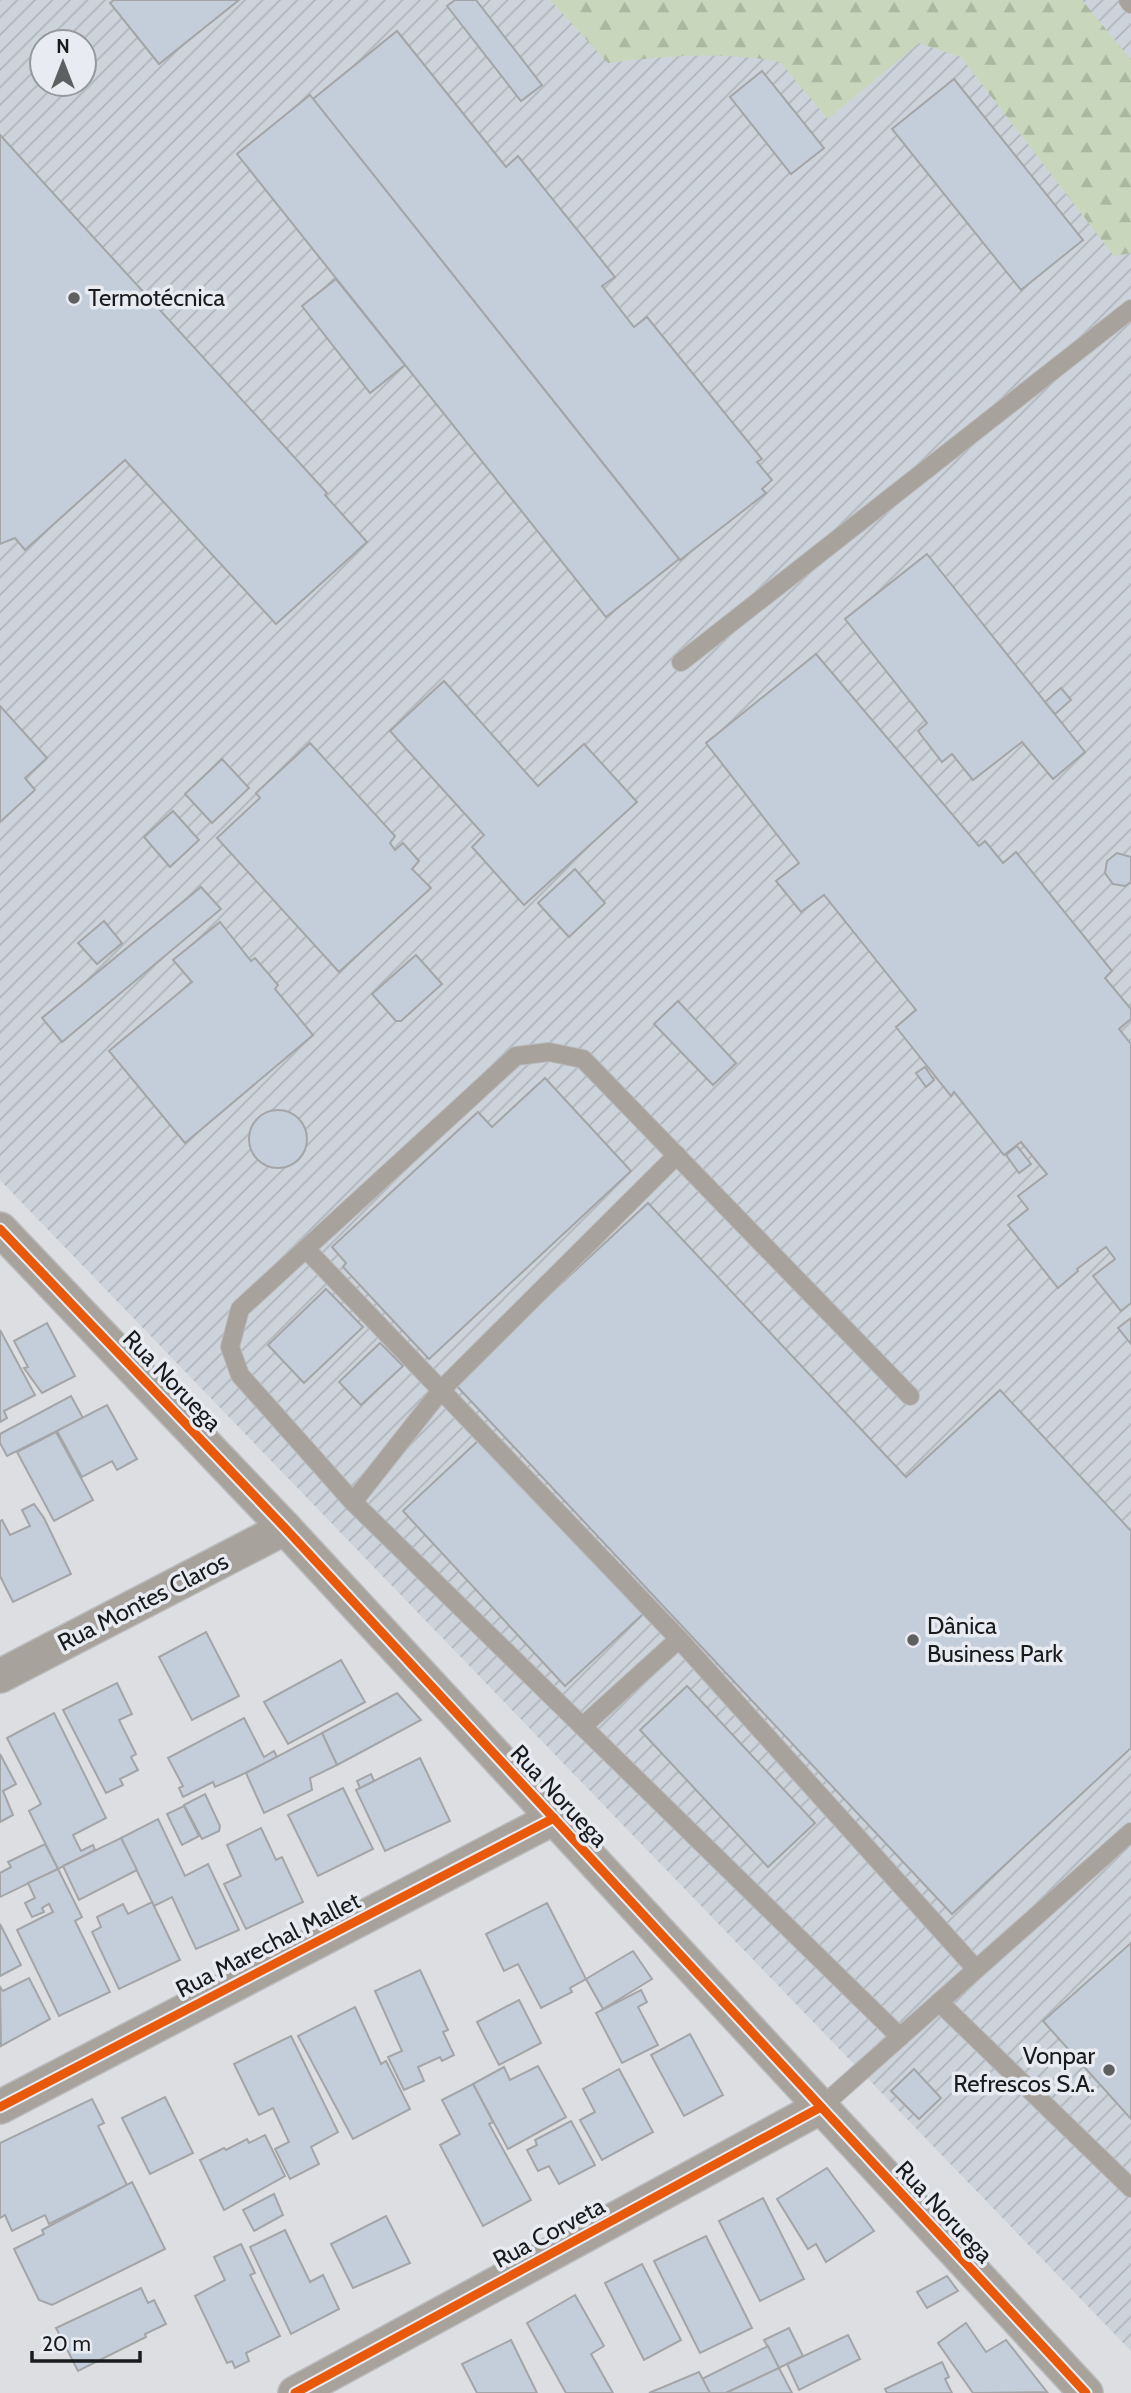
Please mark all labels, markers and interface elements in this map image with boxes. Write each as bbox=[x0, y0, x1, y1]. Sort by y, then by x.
north arrow bbox=[28, 28, 98, 98]
text: N bbox=[56, 35, 70, 58]
place label: Termotécnica bbox=[88, 283, 225, 312]
marker: Termotécnica bbox=[66, 290, 82, 306]
street label: Rua Noruega bbox=[117, 1324, 228, 1438]
street label: Rua Montes Claros bbox=[53, 1546, 233, 1657]
place label: Dânica Business Park bbox=[927, 1611, 1063, 1668]
marker: Dânica Business Park bbox=[905, 1632, 921, 1648]
street label: Rua Noruega bbox=[505, 1738, 614, 1853]
street label: Rua Marechal Mallet bbox=[171, 1886, 365, 2004]
place label: Vonpar Refrescos S.A. bbox=[953, 2041, 1095, 2098]
marker: Vonpar Refrescos S.A. bbox=[1101, 2062, 1117, 2078]
street label: Rua Noruega bbox=[890, 2154, 999, 2269]
street label: Rua Corveta bbox=[488, 2191, 610, 2274]
scale bar bbox=[32, 2320, 140, 2364]
text: 20 m bbox=[42, 2331, 91, 2356]

